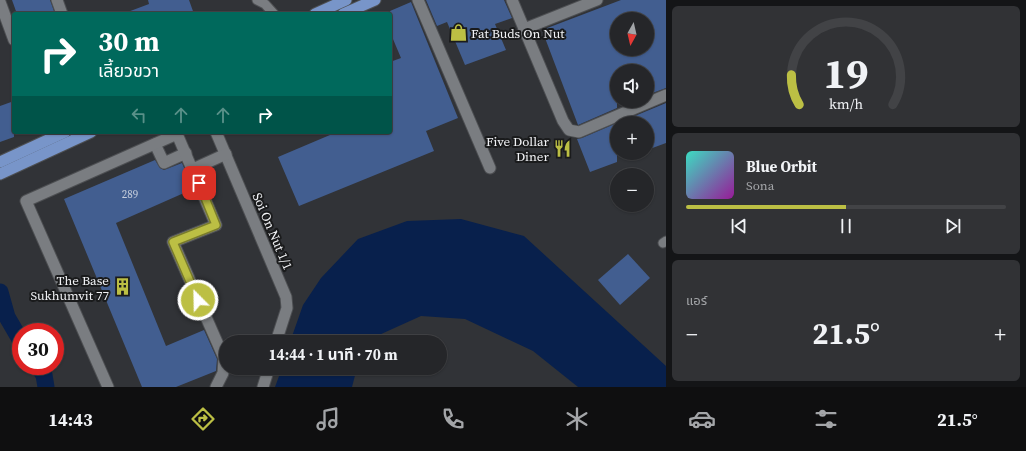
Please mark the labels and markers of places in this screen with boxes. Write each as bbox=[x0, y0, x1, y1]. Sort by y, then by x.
shop icon: Fat Buds On Nut bbox=[448, 23, 468, 43]
place label: Fat Buds On Nut bbox=[471, 25, 565, 42]
place label: Five Dollar Diner bbox=[486, 133, 549, 165]
restaurant icon: Five Dollar Diner bbox=[552, 138, 572, 158]
pin bbox=[182, 166, 216, 200]
place label: The Base Sukhumvit 77 bbox=[30, 272, 109, 304]
building icon: The Base Sukhumvit 77 bbox=[112, 277, 132, 297]

